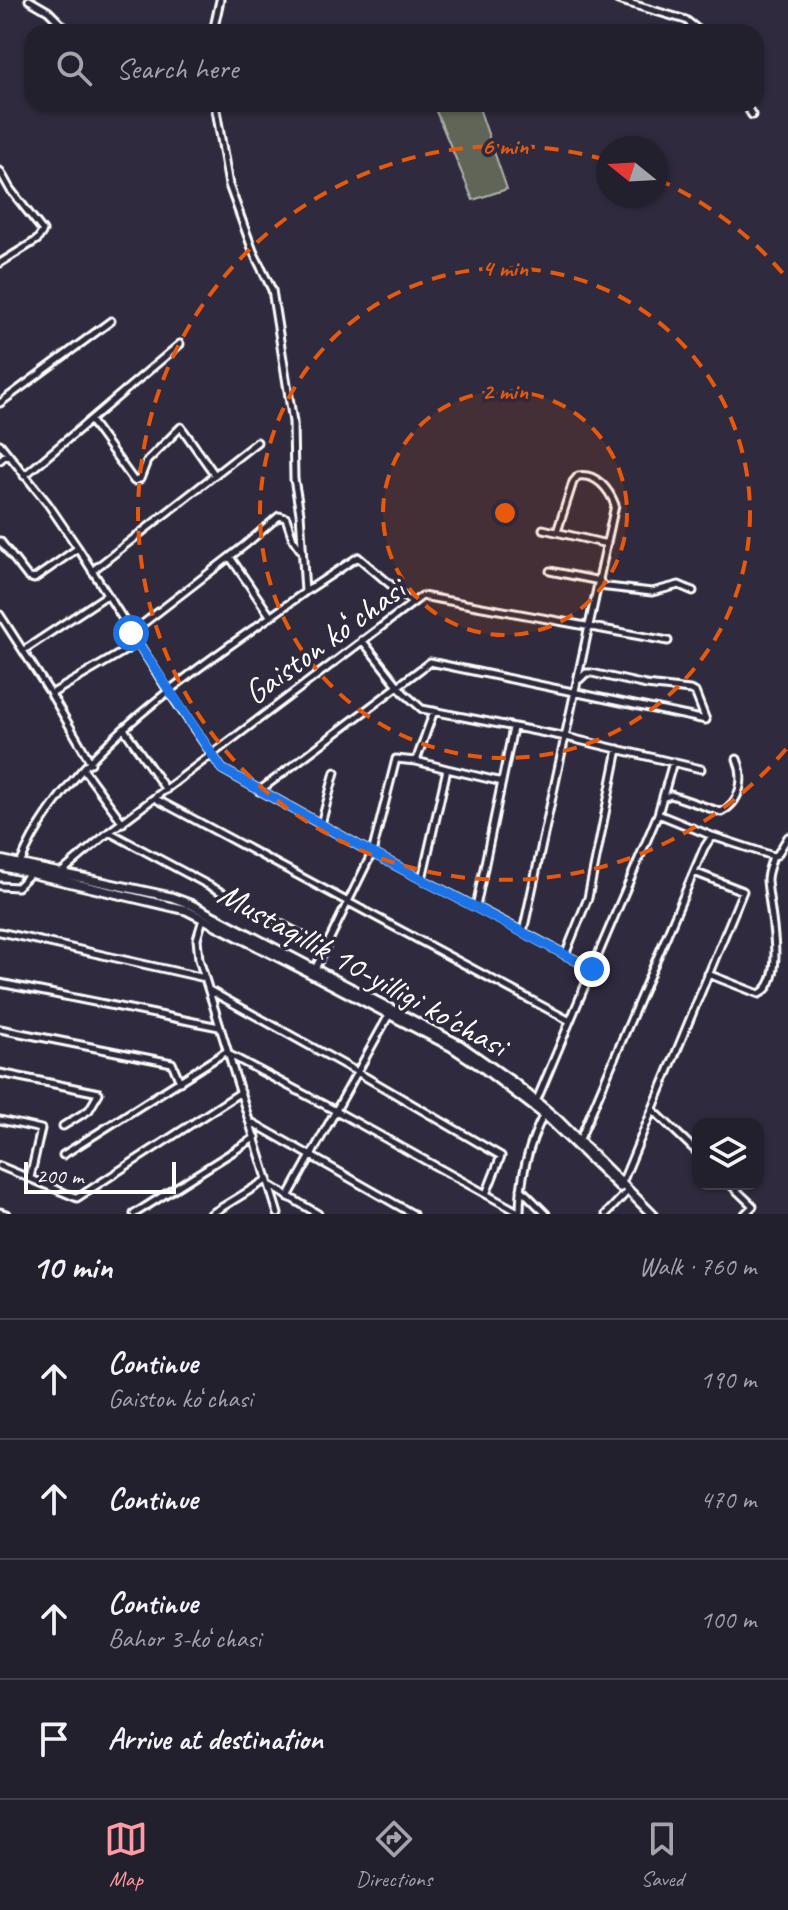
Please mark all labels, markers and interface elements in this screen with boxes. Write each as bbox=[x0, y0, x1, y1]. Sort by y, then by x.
search box bbox=[24, 24, 764, 112]
icon: search bbox=[52, 46, 96, 90]
text: Search here bbox=[116, 49, 238, 87]
text: 6 min bbox=[482, 131, 529, 161]
north arrow bbox=[596, 136, 668, 208]
text: 4 min bbox=[482, 253, 529, 283]
text: 2 min bbox=[482, 376, 529, 406]
centre of rings bbox=[491, 499, 519, 527]
street label: Gaiston koʻchasi bbox=[235, 566, 416, 714]
route start bbox=[113, 615, 149, 651]
street label: Mustaqillik 10-yilligi ko'chasi bbox=[211, 872, 518, 1068]
route end bbox=[574, 951, 610, 987]
map controls bbox=[692, 1118, 764, 1190]
button: layers bbox=[692, 1118, 764, 1190]
scale bar bbox=[24, 1158, 176, 1194]
text: 200 m bbox=[36, 1162, 83, 1190]
text: 10 min bbox=[32, 1245, 112, 1288]
text: Walk · 760 m bbox=[639, 1250, 756, 1283]
text: Continue bbox=[108, 1344, 198, 1382]
icon: ahead bbox=[32, 1357, 76, 1401]
text: 190 m bbox=[700, 1363, 756, 1396]
text: Gaiston koʻchasi bbox=[108, 1382, 252, 1415]
icon: ahead bbox=[32, 1477, 76, 1521]
text: Continue bbox=[108, 1480, 198, 1518]
text: 470 m bbox=[700, 1483, 756, 1516]
text: Continue bbox=[108, 1584, 198, 1622]
icon: ahead bbox=[32, 1597, 76, 1641]
text: 100 m bbox=[700, 1603, 756, 1636]
text: Bahor 3-koʻchasi bbox=[108, 1622, 261, 1655]
icon: arrive bbox=[32, 1717, 76, 1761]
text: Arrive at destination bbox=[108, 1720, 323, 1758]
tab: Map bbox=[104, 1817, 148, 1893]
tab: Directions bbox=[356, 1817, 432, 1893]
tab: Saved bbox=[640, 1817, 684, 1893]

